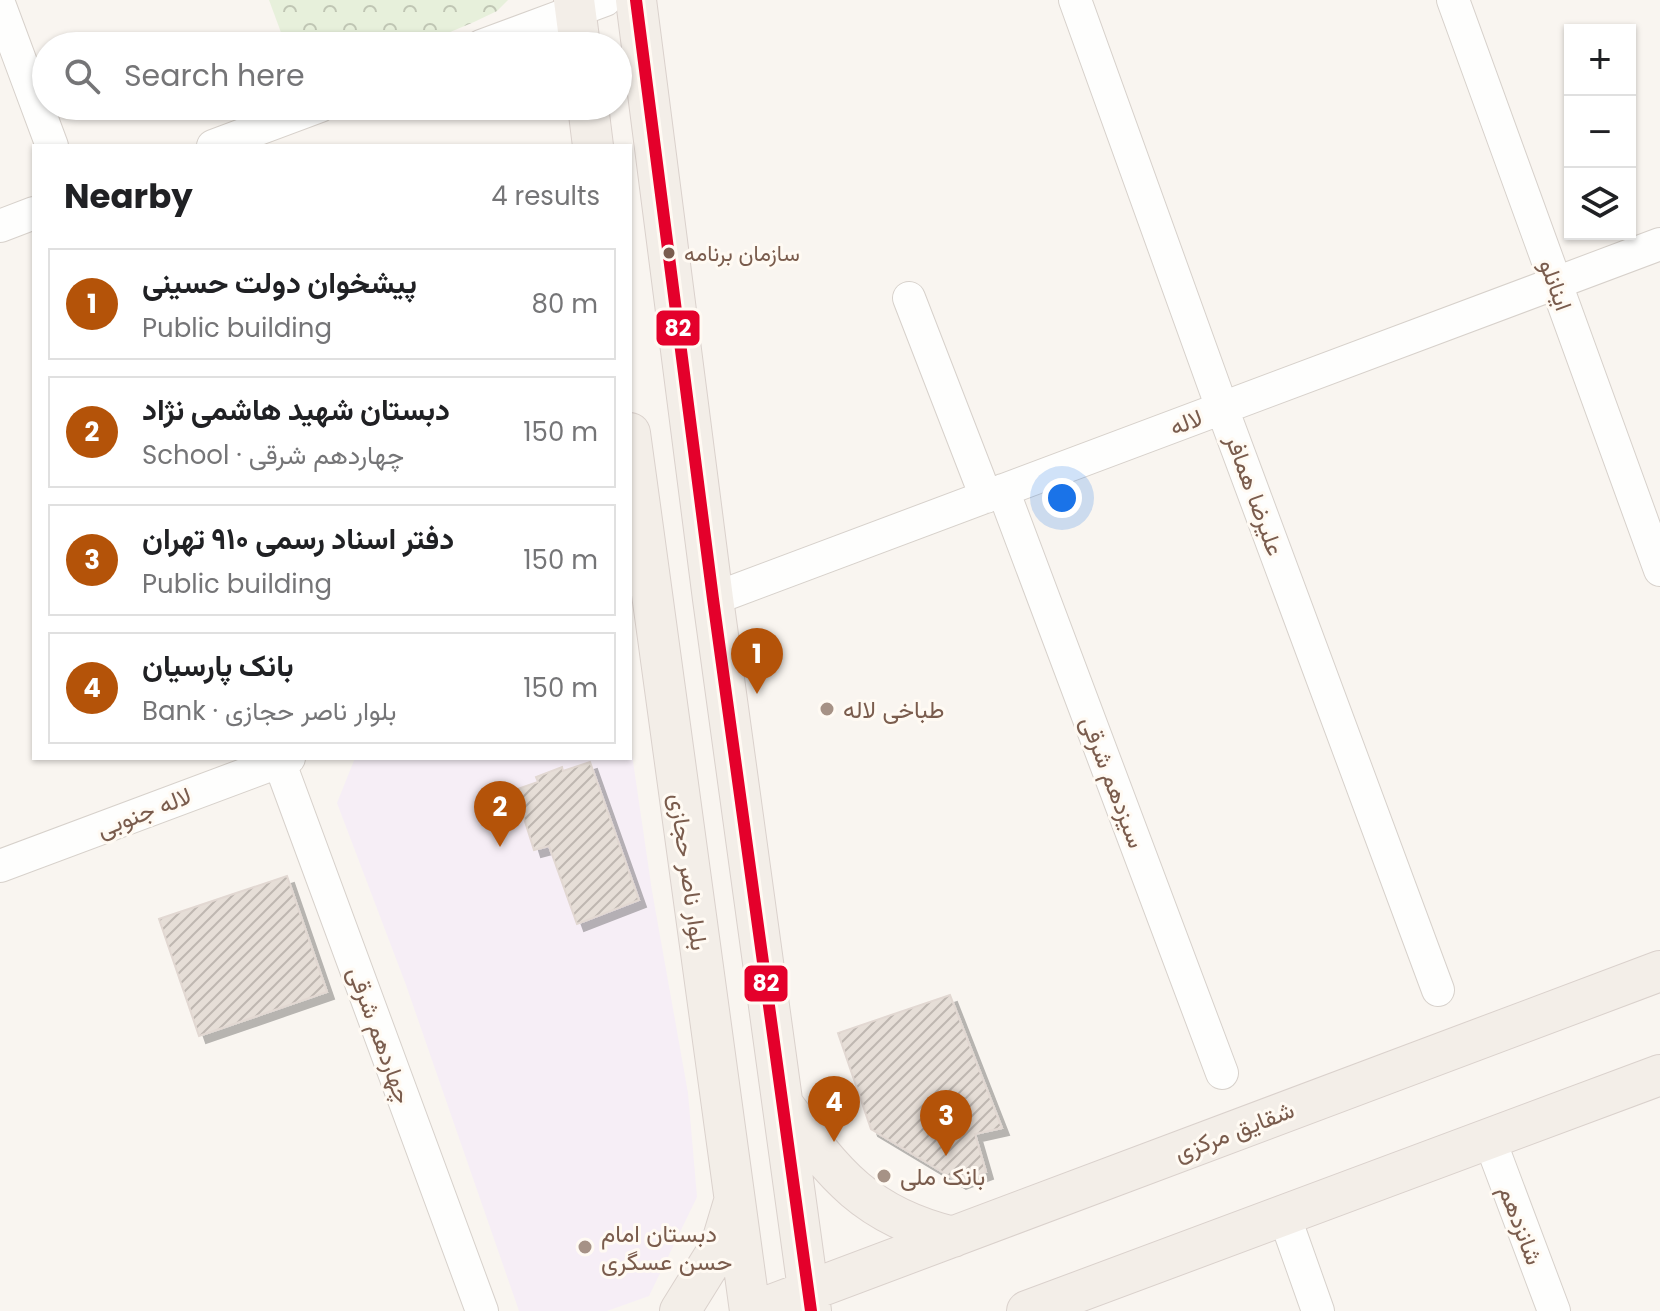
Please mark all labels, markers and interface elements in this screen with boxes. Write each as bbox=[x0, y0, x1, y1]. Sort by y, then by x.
map controls bbox=[1564, 24, 1636, 240]
button: + bbox=[1564, 24, 1636, 96]
search box bbox=[32, 32, 632, 120]
icon: search bbox=[60, 54, 104, 98]
text: Search here bbox=[124, 54, 305, 97]
button: − bbox=[1564, 96, 1636, 168]
button: layers bbox=[1564, 168, 1636, 240]
text: Nearby bbox=[64, 172, 193, 220]
text: 4 results bbox=[491, 178, 600, 214]
place label: سازمان برنامه bbox=[684, 238, 800, 269]
marker: سازمان برنامه bbox=[661, 245, 677, 261]
street label: اینانلو bbox=[1532, 255, 1580, 315]
text: پیشخوان دولت حسینی bbox=[142, 261, 417, 304]
text: 1 bbox=[87, 286, 97, 322]
text: 80 m bbox=[532, 286, 598, 322]
line badge: 82 bbox=[655, 309, 701, 347]
text: Public building bbox=[142, 310, 332, 346]
text: 82 bbox=[665, 313, 691, 344]
text: دبستان شهید هاشمی نژاد bbox=[142, 388, 450, 431]
street label: لاله bbox=[1165, 401, 1207, 443]
text: 2 bbox=[85, 414, 99, 450]
text: 150 m bbox=[523, 414, 598, 450]
street label: علیرضا همافر bbox=[1217, 429, 1292, 560]
text: School · چهاردهم شرقی bbox=[142, 437, 404, 473]
your location bbox=[1042, 478, 1082, 518]
text: دفتر اسناد رسمی ۹۱۰ تهران bbox=[142, 517, 454, 560]
text: 3 bbox=[84, 542, 100, 578]
text: 150 m bbox=[523, 542, 598, 578]
text: Public building bbox=[142, 566, 332, 602]
pin: 1 bbox=[731, 628, 783, 694]
text: بانک پارسیان bbox=[142, 644, 294, 687]
text: 4 bbox=[83, 670, 101, 706]
text: 150 m bbox=[523, 670, 598, 706]
text: Bank · بلوار ناصر حجازی bbox=[142, 693, 396, 729]
place label: طباخی لاله bbox=[843, 693, 944, 726]
marker: طباخی لاله bbox=[818, 700, 836, 718]
street label: سیزدهم شرقی bbox=[1073, 711, 1153, 853]
street label: لاله جنوبی bbox=[92, 779, 196, 845]
pin: 2 bbox=[474, 781, 526, 847]
street label: بلوار ناصر حجازی bbox=[662, 791, 716, 953]
street label: چهاردهم شرقی bbox=[340, 962, 420, 1108]
line badge: 82 bbox=[743, 964, 789, 1003]
text: 82 bbox=[753, 968, 779, 999]
pin: 4 bbox=[808, 1076, 860, 1142]
pin: 3 bbox=[920, 1090, 972, 1156]
street label: شقایق مرکزی bbox=[1169, 1093, 1299, 1169]
place label: بانک ملی bbox=[900, 1160, 985, 1193]
marker: بانک ملی bbox=[875, 1167, 893, 1185]
street label: شانزدهم bbox=[1491, 1180, 1551, 1270]
place label: دبستان امام حسن عسگری bbox=[601, 1217, 732, 1278]
marker: دبستان امام حسن عسگری bbox=[576, 1238, 594, 1256]

